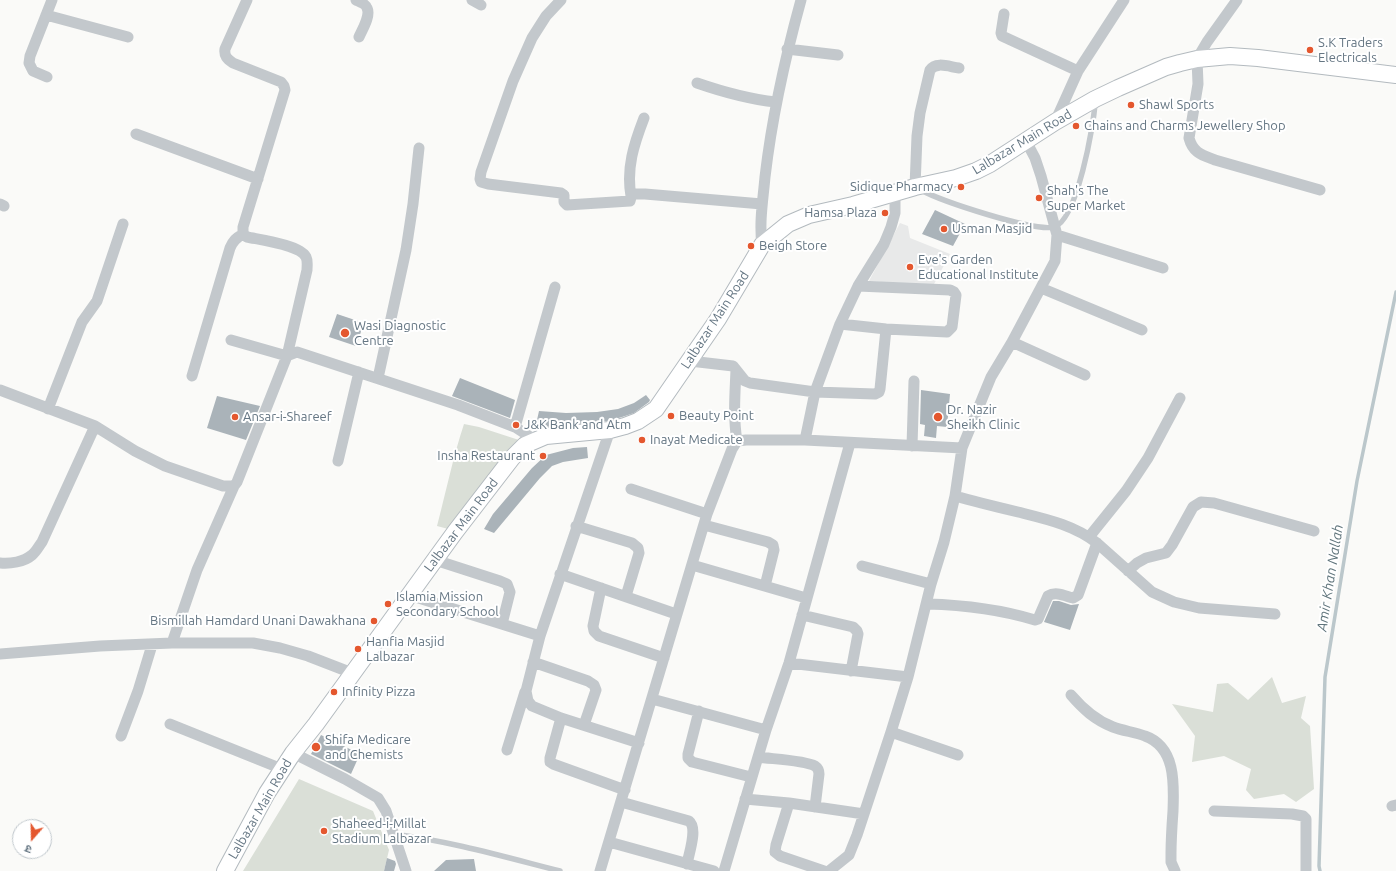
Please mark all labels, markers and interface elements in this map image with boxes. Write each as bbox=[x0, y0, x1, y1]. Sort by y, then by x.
place label: S.K Traders Electricals bbox=[1318, 35, 1383, 66]
marker: S.K Traders Electricals bbox=[1305, 45, 1315, 55]
place label: Shawl Sports bbox=[1139, 97, 1214, 113]
marker: Shawl Sports bbox=[1126, 100, 1136, 110]
street label: Lalbazar Main Road bbox=[970, 106, 1074, 178]
place label: Chains and Charms Jewellery Shop bbox=[1084, 118, 1286, 134]
marker: Chains and Charms Jewellery Shop bbox=[1071, 121, 1081, 131]
place label: Sidique Pharmacy bbox=[850, 179, 953, 195]
marker: Sidique Pharmacy bbox=[956, 182, 966, 192]
place label: Shah's The Super Market bbox=[1047, 183, 1125, 214]
marker: Shah's The Super Market bbox=[1034, 193, 1044, 203]
place label: Hamsa Plaza bbox=[804, 205, 877, 221]
marker: Hamsa Plaza bbox=[880, 208, 890, 218]
place label: Usman Masjid bbox=[952, 221, 1032, 237]
marker: Usman Masjid bbox=[939, 224, 949, 234]
place label: Beigh Store bbox=[759, 238, 827, 254]
marker: Beigh Store bbox=[746, 241, 756, 251]
place label: Eve's Garden Educational Institute bbox=[918, 252, 1039, 283]
marker: Eve's Garden Educational Institute bbox=[905, 262, 915, 272]
street label: Lalbazar Main Road bbox=[678, 268, 752, 372]
place label: Wasi Diagnostic Centre bbox=[354, 318, 446, 349]
marker: Wasi Diagnostic Centre bbox=[339, 327, 351, 339]
place label: Dr. Nazir Sheikh Clinic bbox=[947, 402, 1020, 433]
place label: Beauty Point bbox=[679, 408, 754, 424]
place label: Ansar-i-Shareef bbox=[243, 409, 332, 425]
marker: Beauty Point bbox=[666, 411, 676, 421]
marker: Dr. Nazir Sheikh Clinic bbox=[932, 411, 944, 423]
marker: Ansar-i-Shareef bbox=[230, 412, 240, 422]
place label: J&K Bank and Atm bbox=[524, 417, 631, 433]
marker: J&K Bank and Atm bbox=[511, 420, 521, 430]
place label: Inayat Medicate bbox=[650, 432, 743, 448]
marker: Inayat Medicate bbox=[637, 435, 647, 445]
place label: Insha Restaurant bbox=[437, 448, 535, 464]
marker: Insha Restaurant bbox=[538, 451, 548, 461]
street label: Lalbazar Main Road bbox=[421, 475, 501, 575]
water label: Amir Khan Nallah bbox=[1313, 523, 1347, 633]
place label: Islamia Mission Secondary School bbox=[396, 589, 499, 620]
marker: Islamia Mission Secondary School bbox=[383, 599, 393, 609]
place label: Bismillah Hamdard Unani Dawakhana bbox=[150, 613, 366, 629]
marker: Bismillah Hamdard Unani Dawakhana bbox=[369, 616, 379, 626]
place label: Hanfia Masjid Lalbazar bbox=[366, 634, 444, 665]
marker: Hanfia Masjid Lalbazar bbox=[353, 644, 363, 654]
place label: Infinity Pizza bbox=[342, 684, 415, 700]
marker: Infinity Pizza bbox=[329, 687, 339, 697]
place label: Shifa Medicare and Chemists bbox=[325, 732, 411, 763]
marker: Shifa Medicare and Chemists bbox=[310, 741, 322, 753]
street label: Lalbazar Main Road bbox=[225, 756, 295, 862]
place label: Shaheed-i-Millat Stadium Lalbazar bbox=[332, 816, 432, 847]
north arrow bbox=[12, 819, 52, 859]
marker: Shaheed-i-Millat Stadium Lalbazar bbox=[319, 826, 329, 836]
text: उ bbox=[23, 843, 33, 856]

